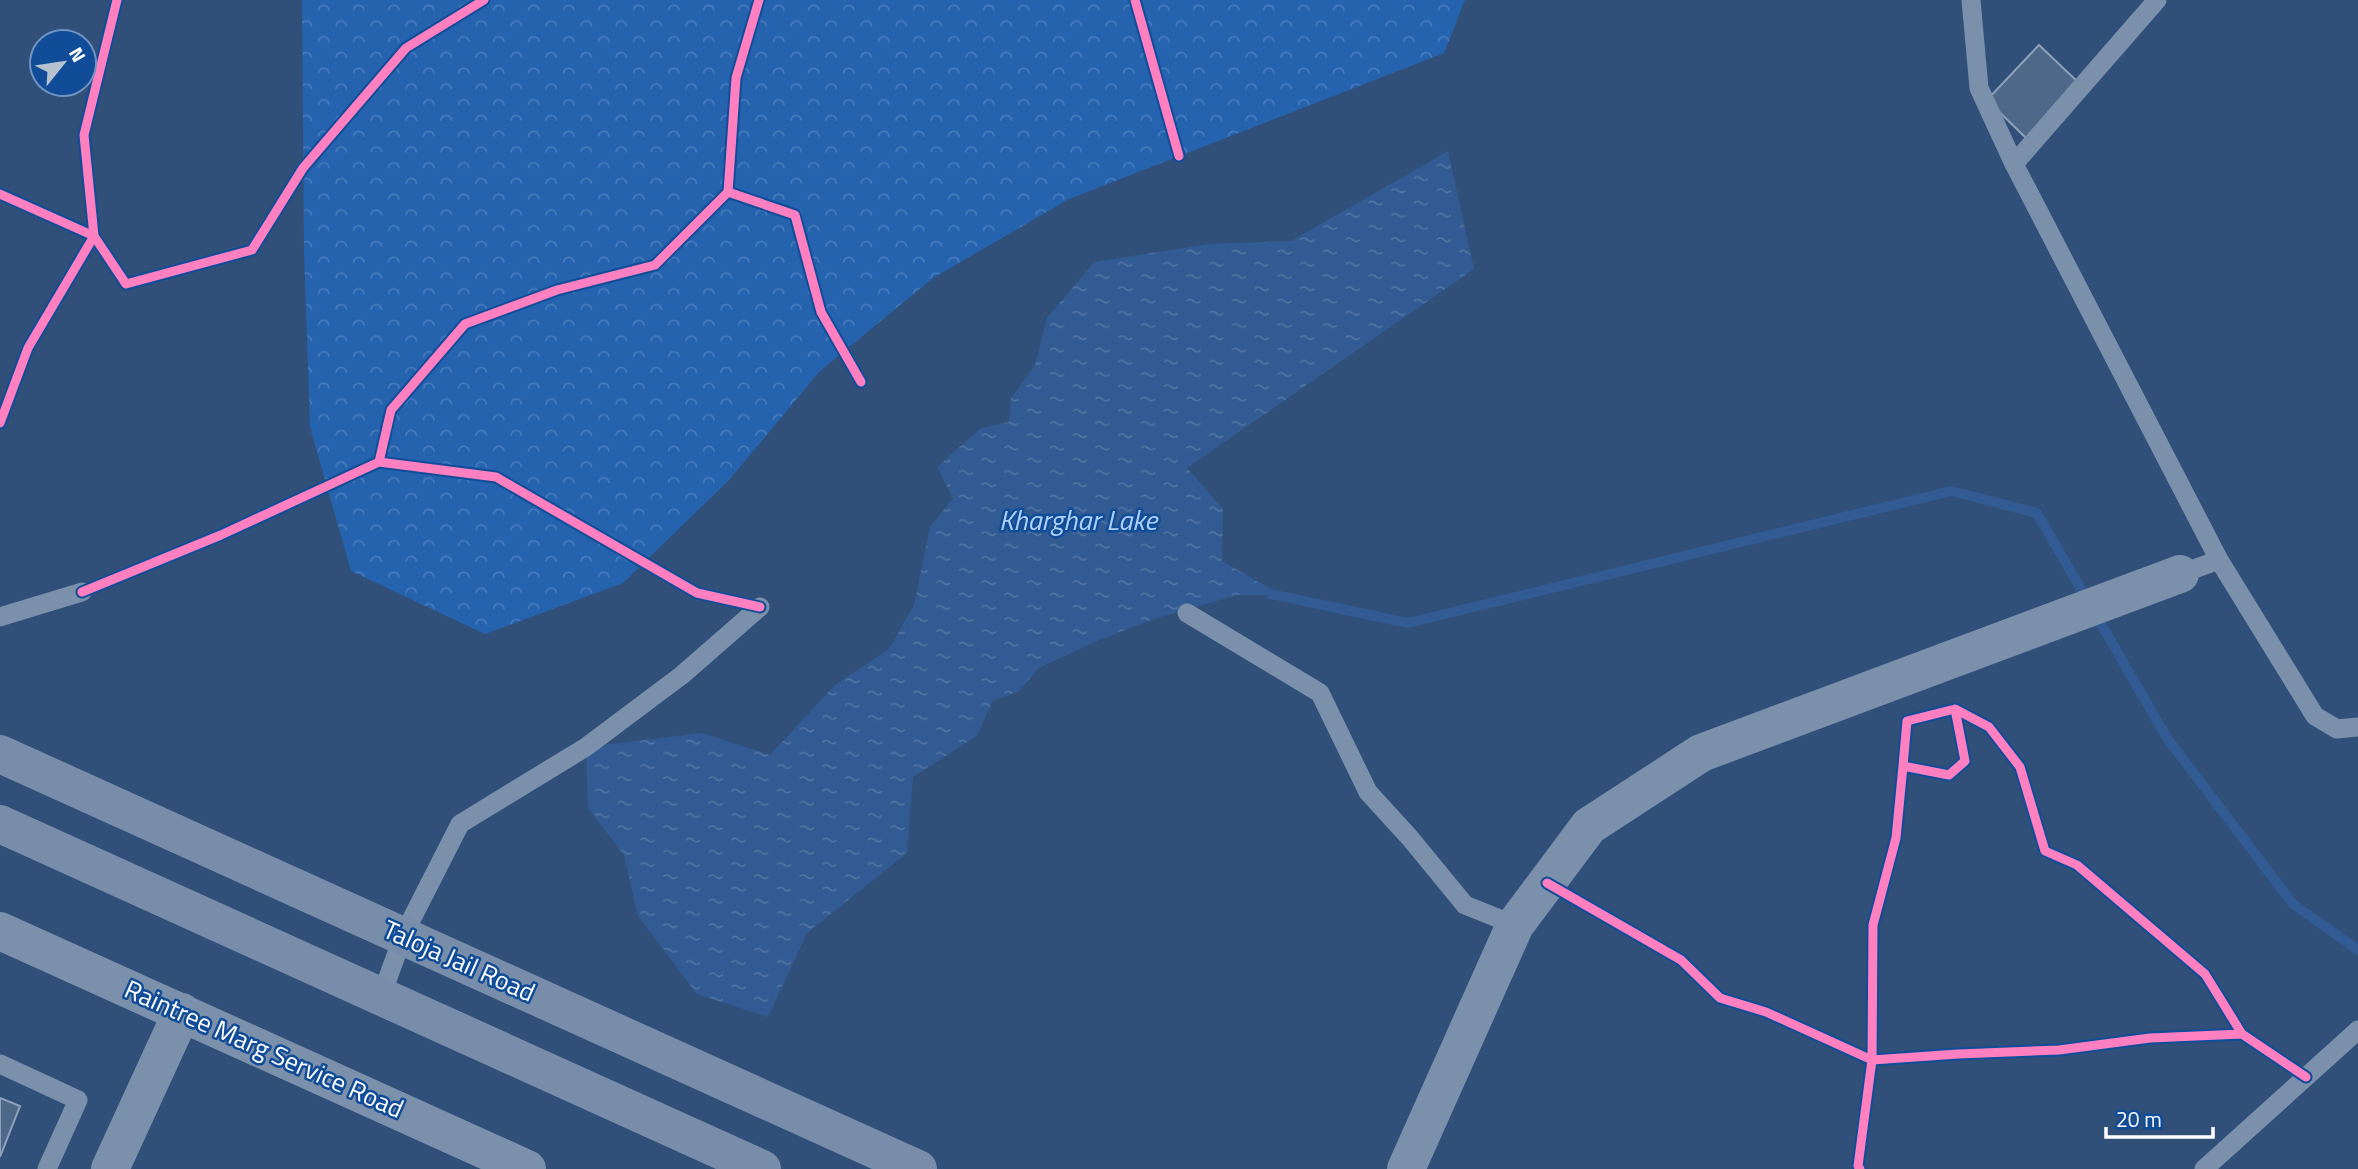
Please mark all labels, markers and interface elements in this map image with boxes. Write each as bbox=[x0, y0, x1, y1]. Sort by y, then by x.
north arrow bbox=[28, 28, 98, 98]
text: N bbox=[62, 41, 94, 67]
water label: Kharghar Lake bbox=[999, 498, 1159, 541]
street label: Taloja Jail Road bbox=[377, 910, 542, 1011]
street label: Raintree Marg Service Road bbox=[118, 969, 410, 1128]
scale bar bbox=[2106, 1096, 2213, 1140]
text: 20 m bbox=[2116, 1103, 2162, 1135]

